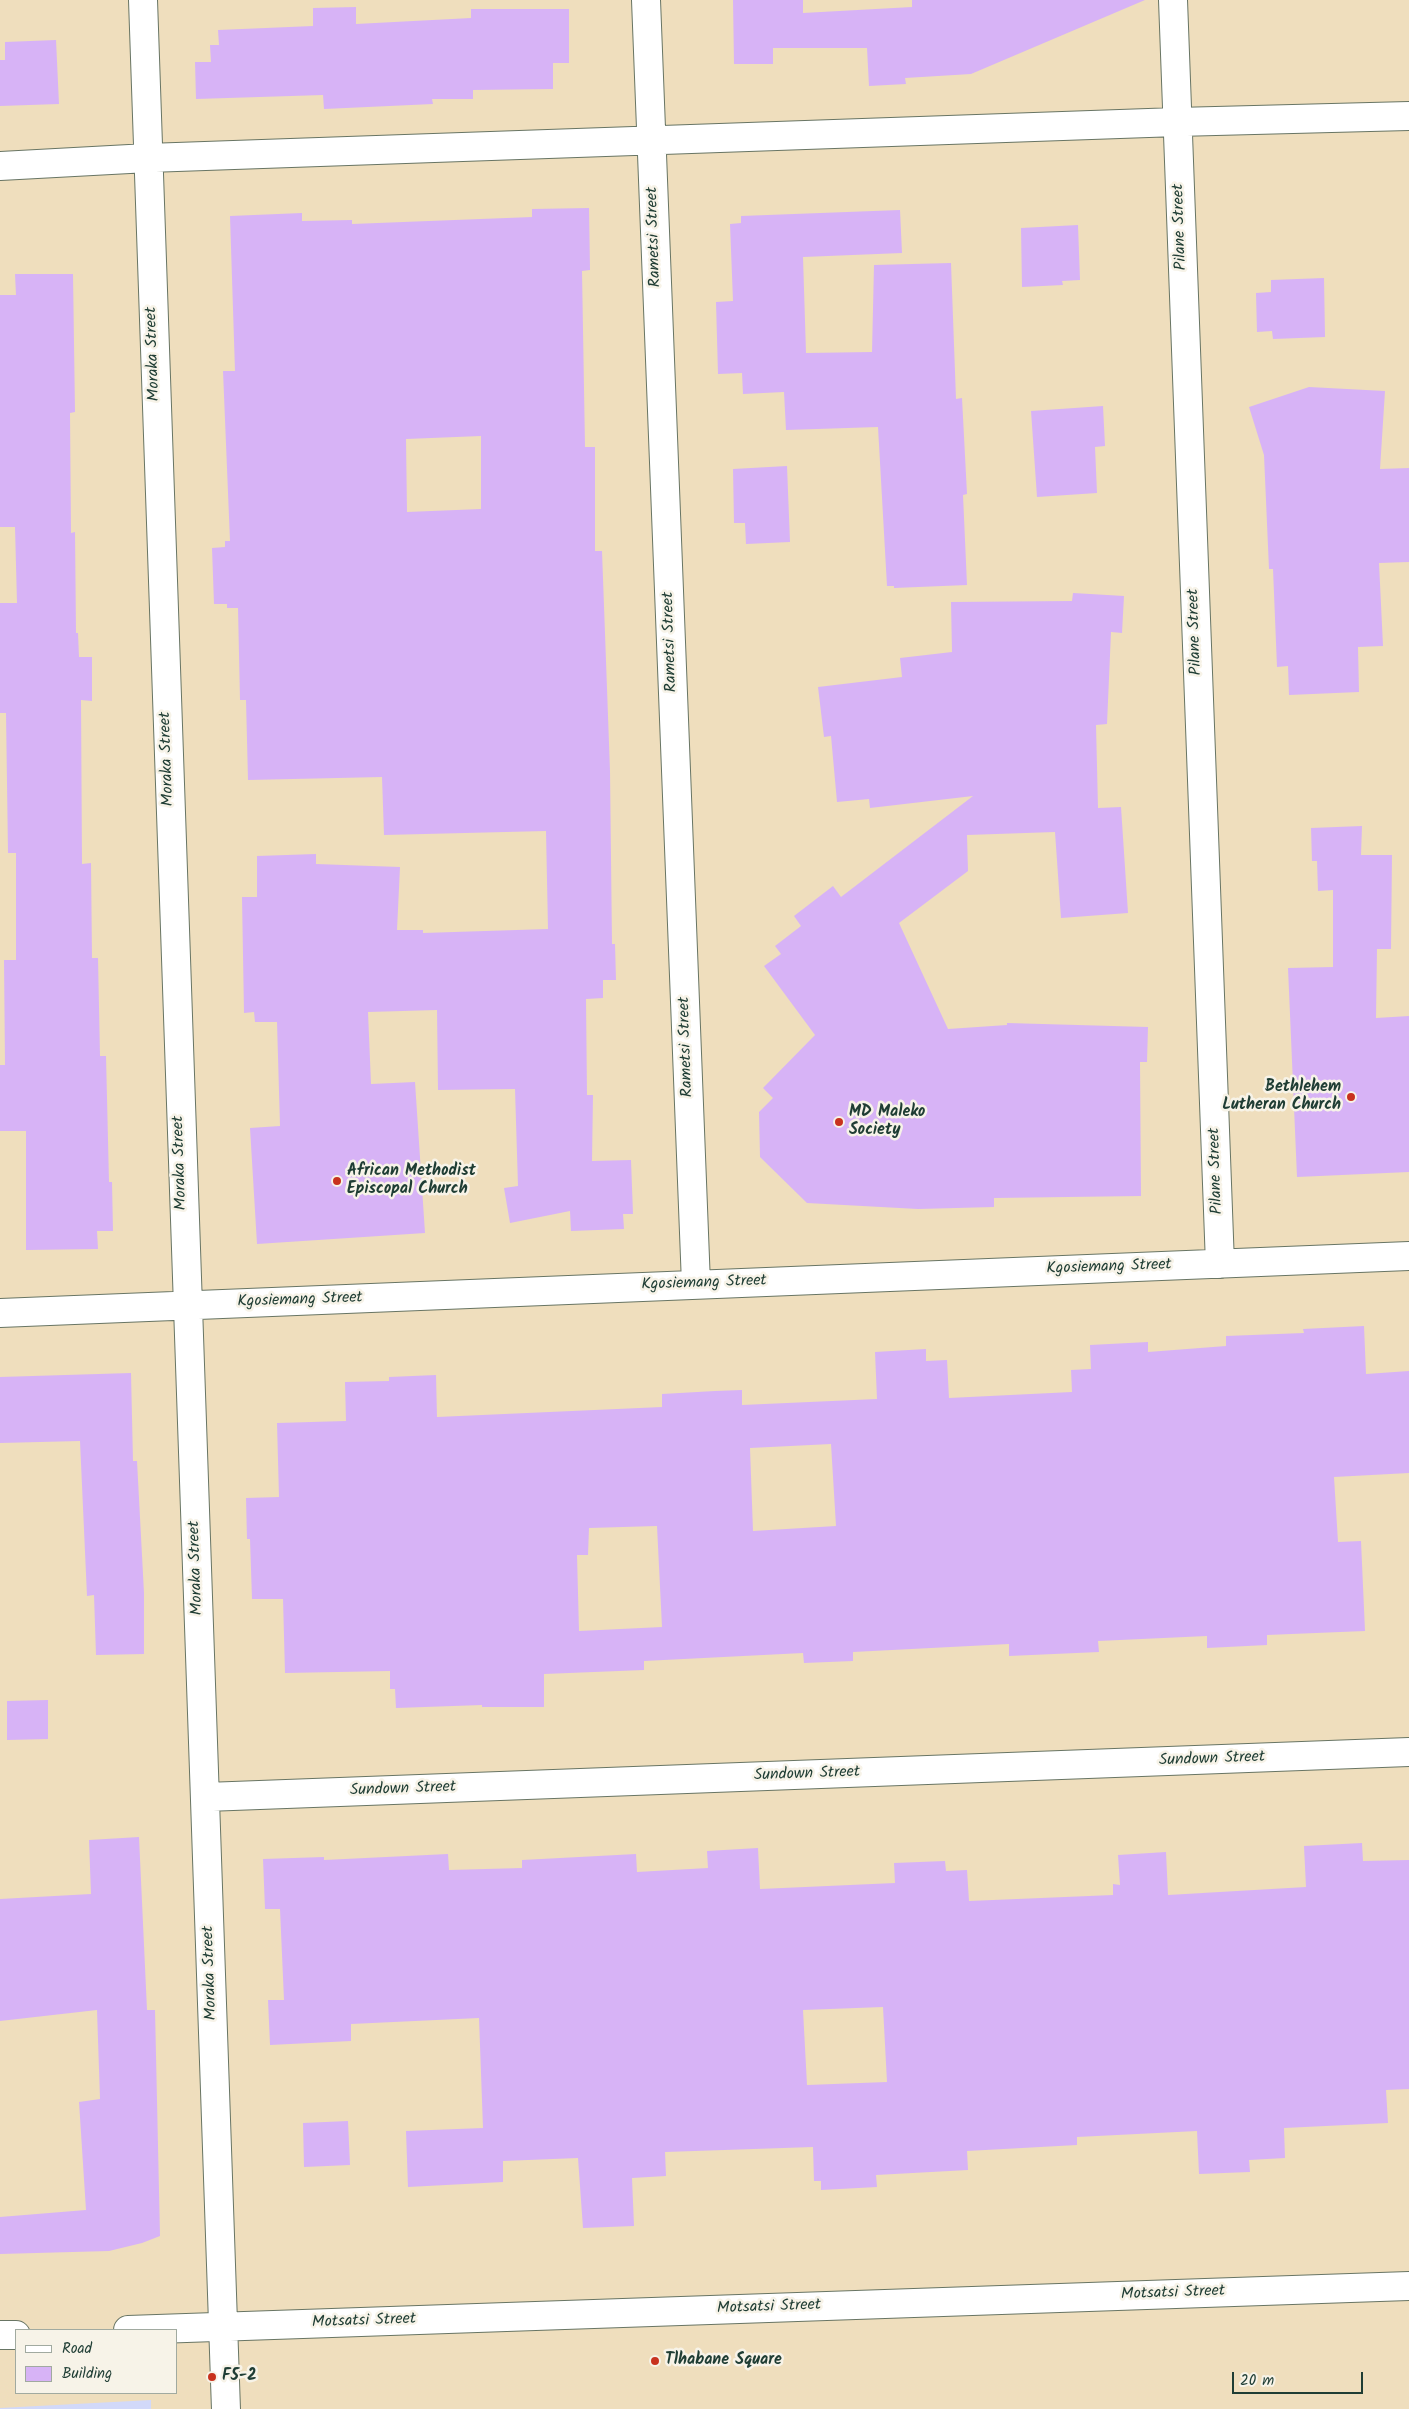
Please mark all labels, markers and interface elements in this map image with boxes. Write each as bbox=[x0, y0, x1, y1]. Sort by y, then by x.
street label: Pilane Street bbox=[1170, 183, 1192, 271]
street label: Rametsi Street bbox=[644, 186, 666, 288]
street label: Moraka Street bbox=[143, 306, 165, 402]
street label: Pilane Street bbox=[1185, 588, 1207, 676]
street label: Rametsi Street bbox=[660, 591, 682, 693]
street label: Moraka Street bbox=[157, 711, 179, 807]
street label: Rametsi Street bbox=[676, 996, 698, 1098]
place label: Bethlehem Lutheran Church bbox=[1222, 1078, 1341, 1116]
marker: Bethlehem Lutheran Church bbox=[1345, 1091, 1357, 1103]
place label: MD Maleko Society bbox=[849, 1103, 925, 1141]
street label: Moraka Street bbox=[170, 1115, 192, 1211]
marker: MD Maleko Society bbox=[833, 1116, 845, 1128]
street label: Pilane Street bbox=[1206, 1127, 1228, 1215]
place label: African Methodist Episcopal Church bbox=[347, 1162, 476, 1200]
marker: African Methodist Episcopal Church bbox=[331, 1175, 343, 1187]
street label: Kgosiemang Street bbox=[1046, 1256, 1172, 1280]
street label: Kgosiemang Street bbox=[641, 1272, 767, 1296]
street label: Kgosiemang Street bbox=[237, 1289, 363, 1313]
street label: Moraka Street bbox=[186, 1520, 208, 1616]
street label: Sundown Street bbox=[1159, 1749, 1265, 1771]
street label: Sundown Street bbox=[754, 1764, 860, 1786]
street label: Sundown Street bbox=[350, 1779, 456, 1801]
street label: Moraka Street bbox=[200, 1925, 222, 2021]
street label: Motsatsi Street bbox=[1121, 2283, 1225, 2305]
street label: Motsatsi Street bbox=[717, 2297, 821, 2319]
street label: Motsatsi Street bbox=[312, 2311, 416, 2333]
legend bbox=[15, 2329, 178, 2394]
text: Road bbox=[62, 2337, 92, 2361]
place label: Tlhabane Square bbox=[665, 2351, 782, 2371]
marker: Tlhabane Square bbox=[649, 2355, 661, 2367]
text: Building bbox=[62, 2362, 112, 2386]
scale bar bbox=[1234, 2362, 1365, 2394]
place label: F5-2 bbox=[222, 2367, 257, 2387]
text: 20 m bbox=[1240, 2369, 1274, 2393]
marker: F5-2 bbox=[206, 2371, 218, 2383]

